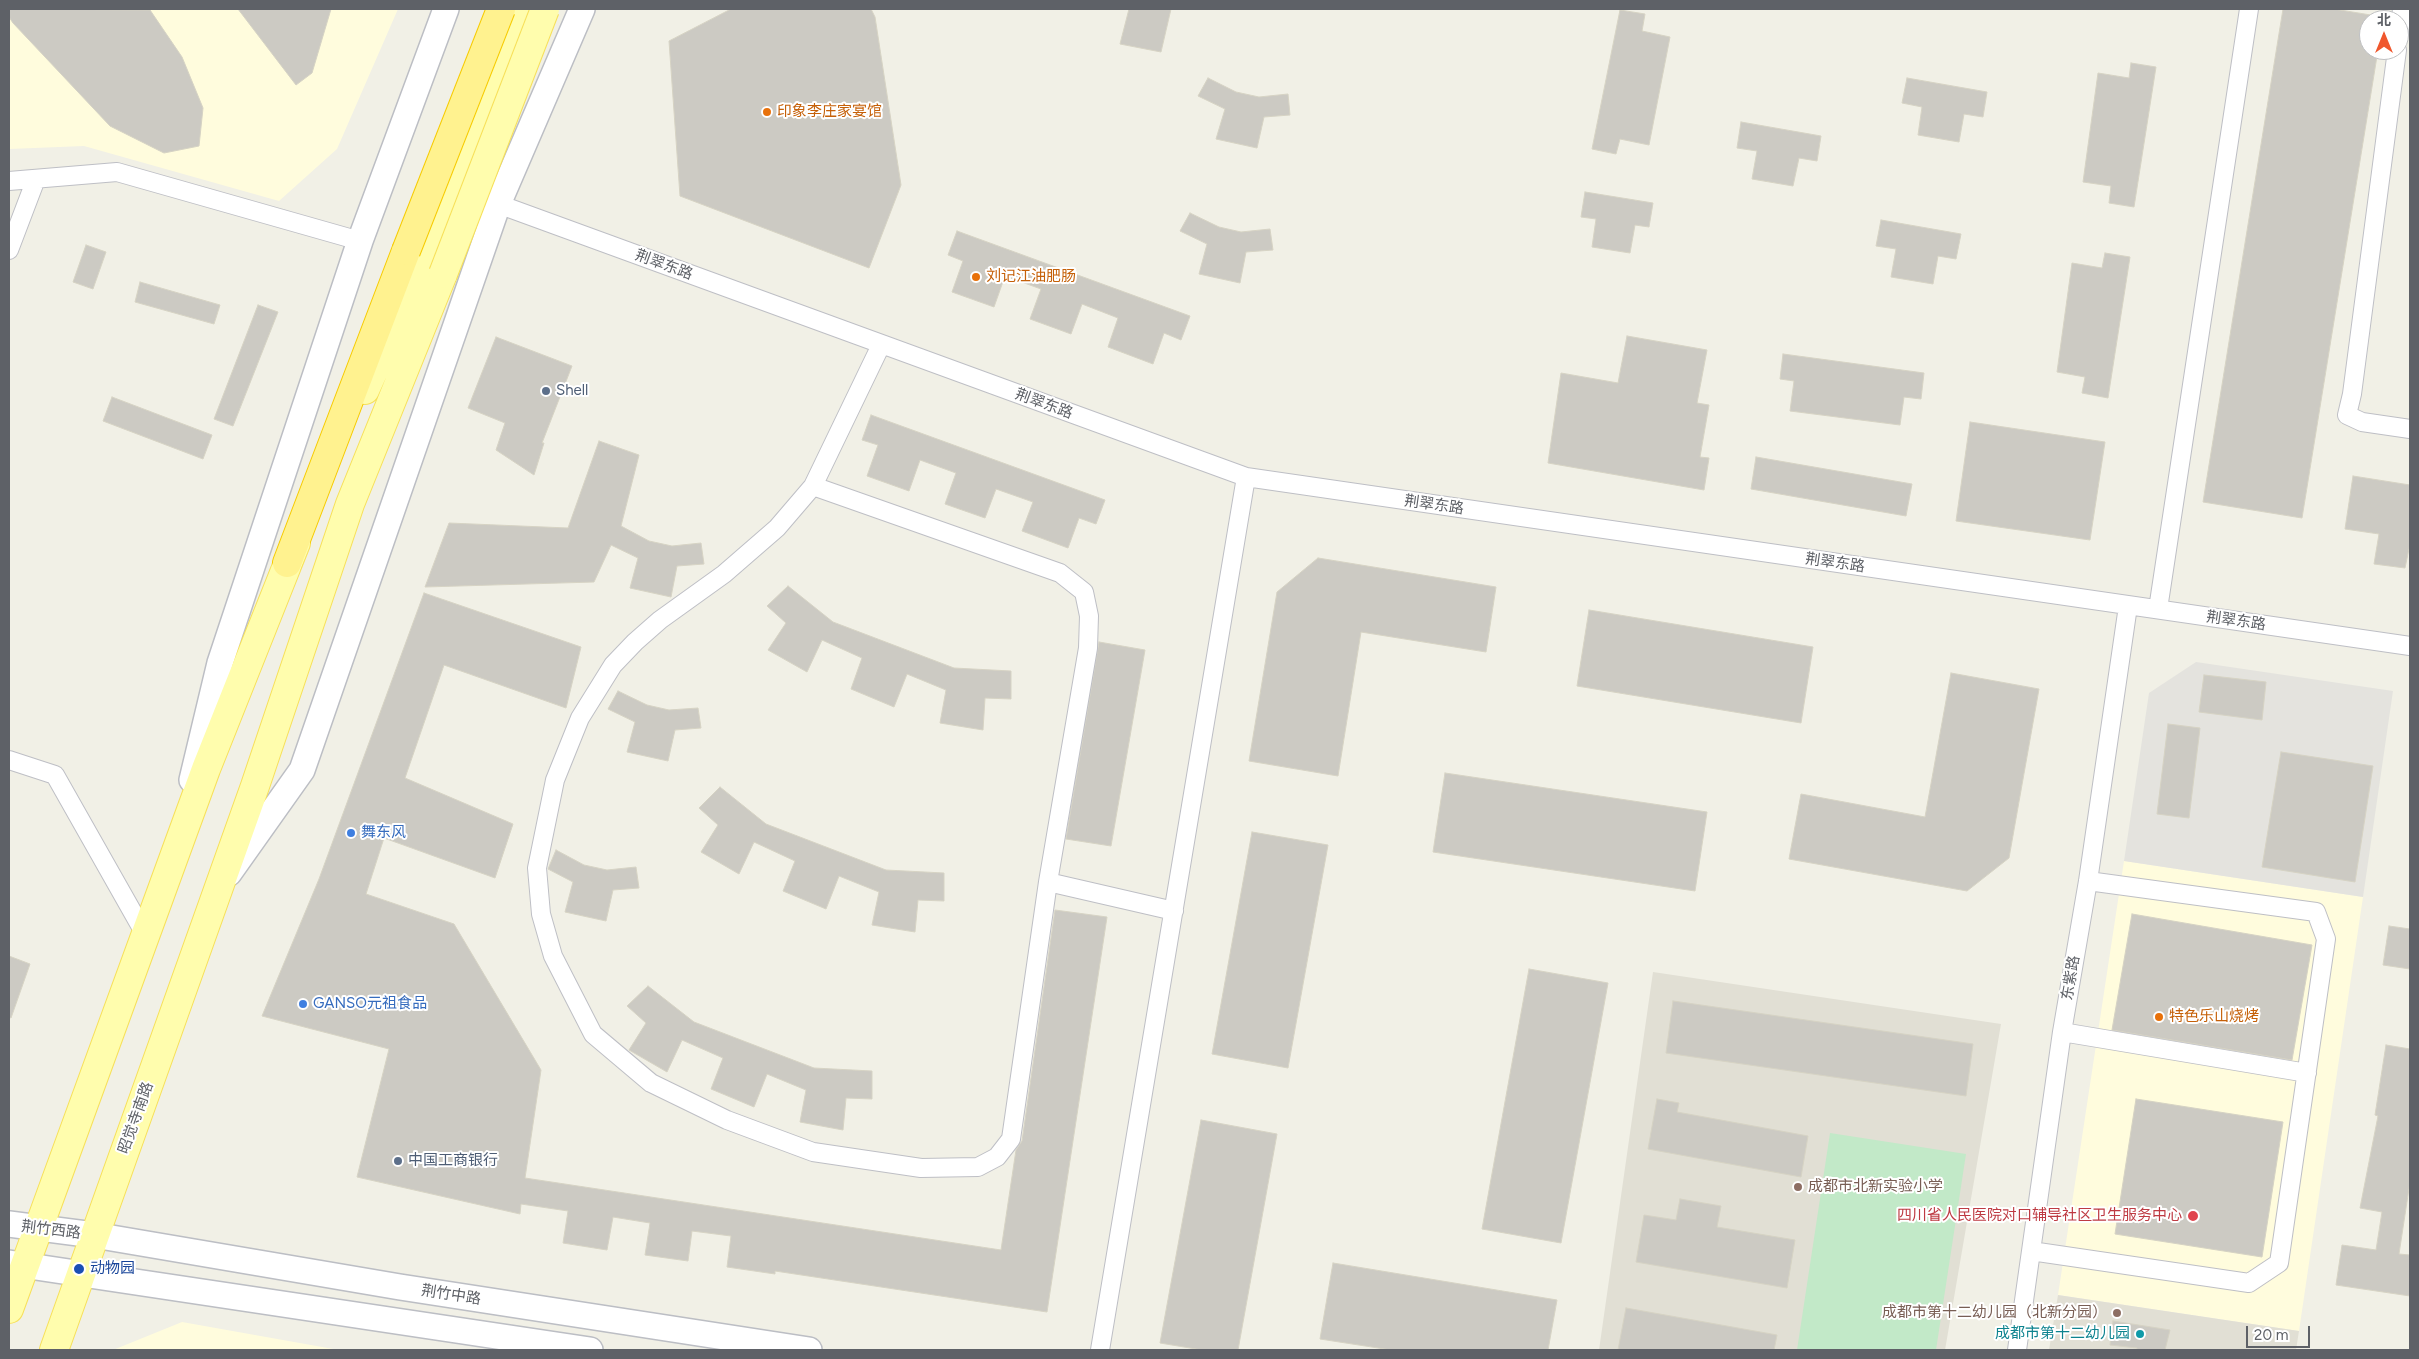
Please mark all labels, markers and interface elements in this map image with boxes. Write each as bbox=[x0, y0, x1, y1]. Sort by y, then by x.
north arrow bbox=[2359, 10, 2409, 60]
text: 北 bbox=[2377, 12, 2391, 29]
place label: 印象李庄家宴馆 bbox=[777, 103, 882, 121]
marker: 印象李庄家宴馆 bbox=[761, 106, 773, 118]
street label: 荆翠东路 bbox=[633, 246, 695, 284]
place label: 刘记江油肥肠 bbox=[986, 268, 1076, 286]
marker: 刘记江油肥肠 bbox=[970, 271, 982, 283]
place label: Shell bbox=[556, 382, 588, 400]
marker: Shell bbox=[540, 385, 552, 397]
street label: 荆翠东路 bbox=[1013, 385, 1075, 423]
street label: 荆翠东路 bbox=[1403, 492, 1465, 518]
street label: 荆翠东路 bbox=[1804, 550, 1866, 576]
street label: 荆翠东路 bbox=[2205, 608, 2267, 634]
place label: 舞东风 bbox=[361, 824, 406, 842]
marker: 舞东风 bbox=[345, 827, 357, 839]
street label: 东紫路 bbox=[2058, 954, 2084, 1002]
place label: GANSO元祖食品 bbox=[313, 995, 427, 1013]
marker: GANSO元祖食品 bbox=[297, 998, 309, 1010]
place label: 特色乐山烧烤 bbox=[2169, 1008, 2259, 1026]
marker: 特色乐山烧烤 bbox=[2153, 1011, 2165, 1023]
street label: 昭觉寺南路 bbox=[115, 1080, 157, 1156]
place label: 中国工商银行 bbox=[408, 1152, 498, 1170]
marker: 中国工商银行 bbox=[392, 1155, 404, 1167]
place label: 成都市北新实验小学 bbox=[1808, 1178, 1943, 1196]
marker: 成都市北新实验小学 bbox=[1792, 1181, 1804, 1193]
place label: 四川省人民医院对口辅导社区卫生服务中心 bbox=[1897, 1207, 2182, 1225]
marker: 四川省人民医院对口辅导社区卫生服务中心 bbox=[2186, 1209, 2200, 1223]
street label: 荆竹西路 bbox=[20, 1217, 82, 1243]
place label: 动物园 bbox=[90, 1260, 135, 1278]
marker: 动物园 bbox=[72, 1262, 86, 1276]
street label: 荆竹中路 bbox=[420, 1281, 482, 1309]
place label: 成都市第十二幼儿园（北新分园） bbox=[1882, 1304, 2107, 1322]
marker: 成都市第十二幼儿园（北新分园） bbox=[2111, 1307, 2123, 1319]
scale bar bbox=[2249, 1316, 2313, 1348]
place label: 成都市第十二幼儿园 bbox=[1995, 1325, 2130, 1343]
text: 20 m bbox=[2254, 1326, 2288, 1344]
marker: 成都市第十二幼儿园 bbox=[2134, 1328, 2146, 1340]

